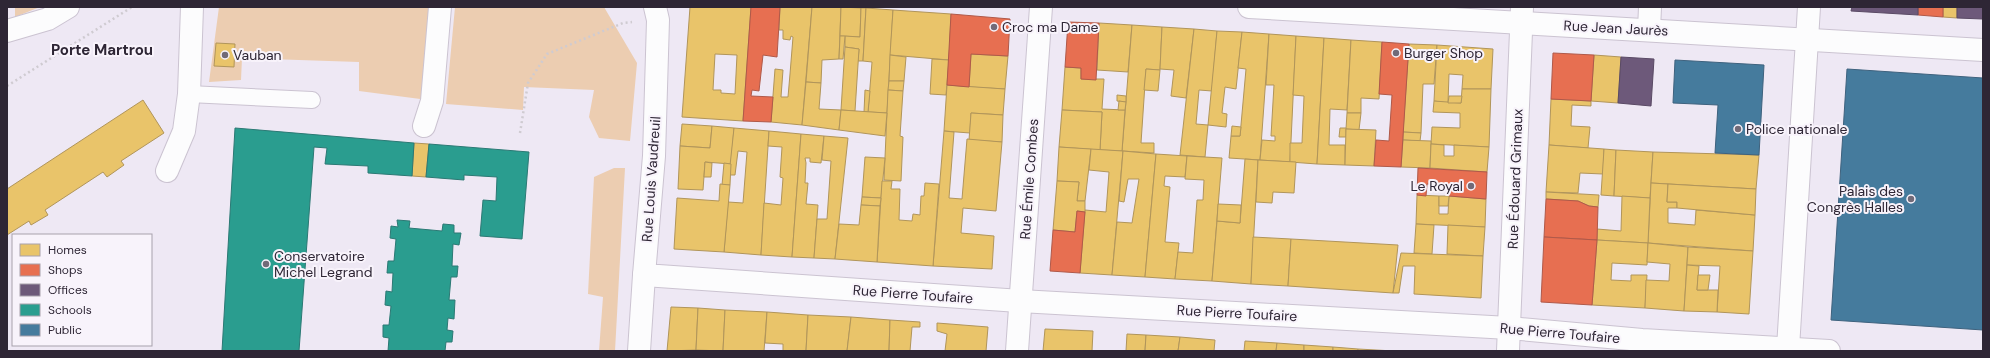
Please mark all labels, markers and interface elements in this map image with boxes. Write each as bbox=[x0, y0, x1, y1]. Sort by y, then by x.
street label: Rue Jean Jaurès bbox=[1563, 16, 1669, 40]
place label: Croc ma Dame bbox=[1002, 18, 1099, 36]
marker: Croc ma Dame bbox=[989, 22, 999, 32]
district label: Porte Martrou bbox=[51, 40, 153, 60]
place label: Burger Shop bbox=[1404, 44, 1483, 62]
place label: Vauban bbox=[233, 46, 282, 64]
marker: Burger Shop bbox=[1391, 48, 1401, 58]
marker: Vauban bbox=[220, 50, 230, 60]
street label: Rue Édouard Grimaux bbox=[1504, 109, 1526, 249]
street label: Rue Louis Vaudreuil bbox=[638, 116, 664, 242]
street label: Rue Émile Combes bbox=[1016, 118, 1042, 240]
place label: Police nationale bbox=[1746, 120, 1848, 138]
marker: Police nationale bbox=[1733, 124, 1743, 134]
place label: Le Royal bbox=[1411, 177, 1463, 195]
marker: Le Royal bbox=[1466, 181, 1476, 191]
place label: Palais des Congrès Halles bbox=[1807, 182, 1903, 216]
marker: Palais des Congrès Halles bbox=[1906, 194, 1916, 204]
legend bbox=[12, 234, 152, 346]
text: Homes bbox=[48, 242, 87, 258]
place label: Conservatoire Michel Legrand bbox=[274, 247, 372, 281]
marker: Conservatoire Michel Legrand bbox=[261, 259, 271, 269]
text: Shops bbox=[48, 262, 83, 278]
street label: Rue Pierre Toufaire bbox=[852, 281, 974, 307]
text: Offices bbox=[48, 282, 88, 298]
street label: Rue Pierre Toufaire bbox=[1176, 301, 1298, 325]
text: Schools bbox=[48, 302, 92, 318]
street label: Rue Pierre Toufaire bbox=[1499, 319, 1621, 347]
text: Public bbox=[48, 322, 82, 338]

